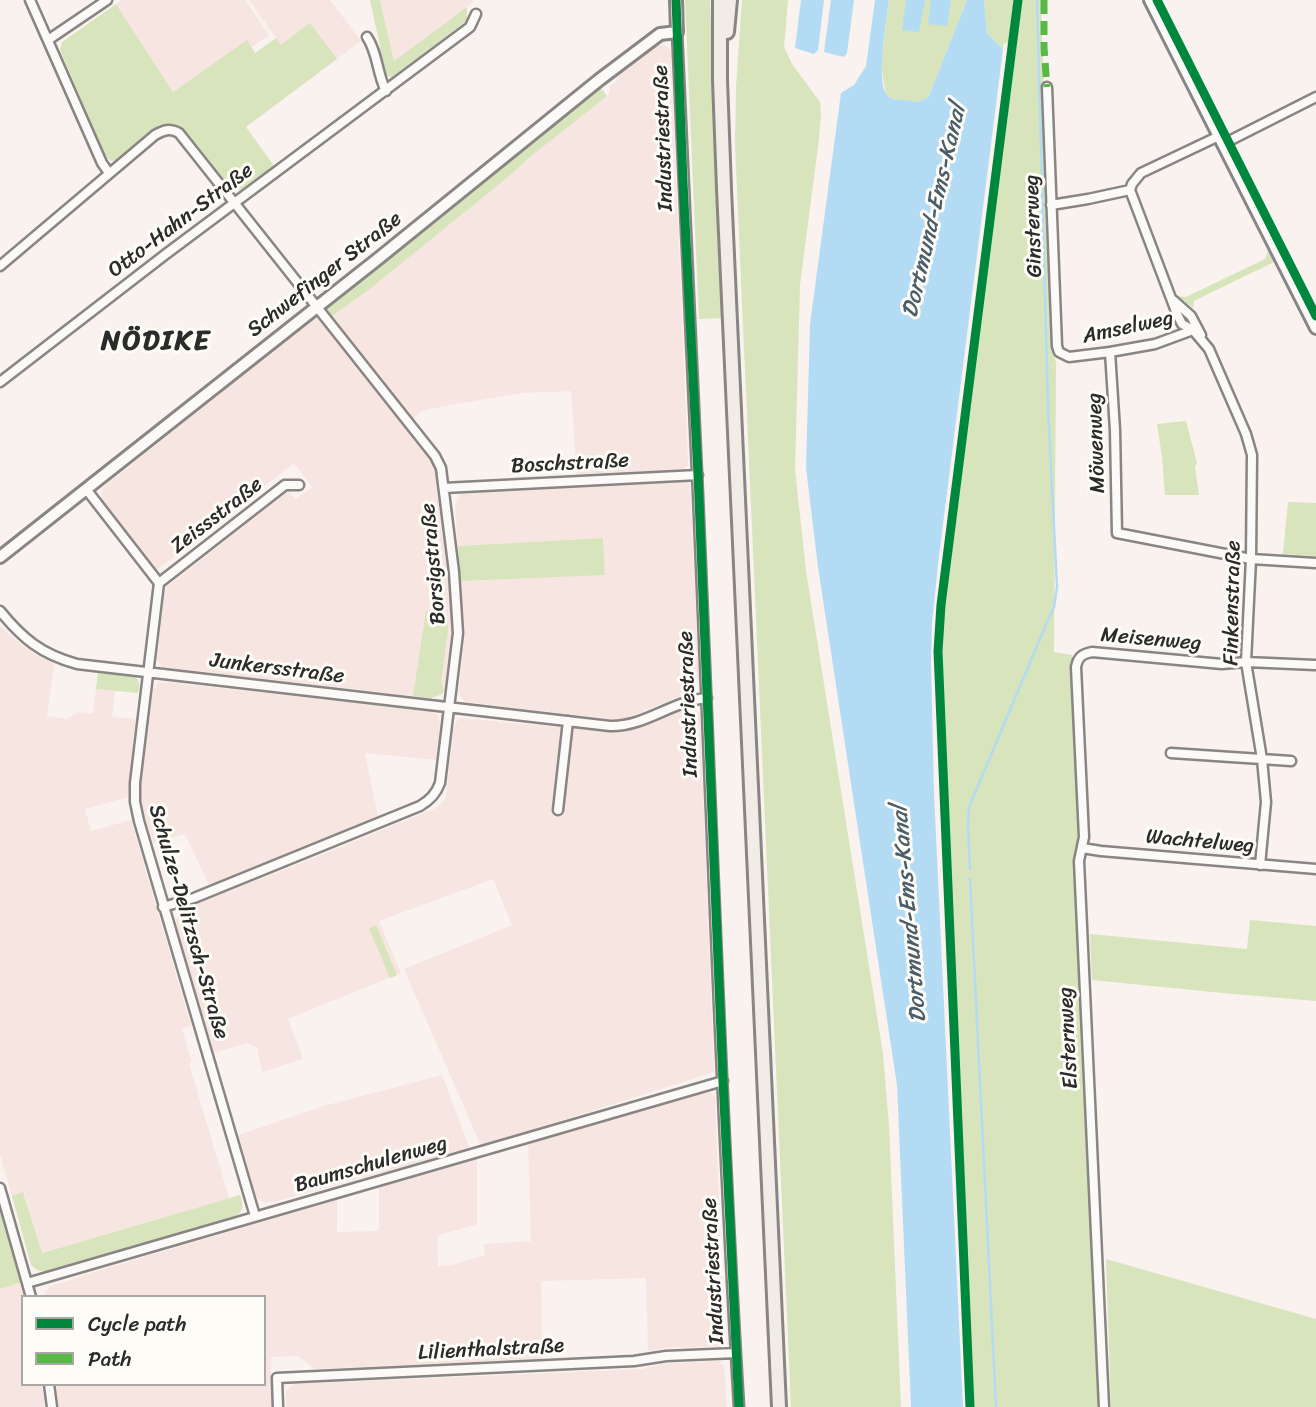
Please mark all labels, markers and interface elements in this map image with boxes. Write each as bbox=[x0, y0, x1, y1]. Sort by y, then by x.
street label: Industriestraße bbox=[649, 64, 679, 212]
water label: Dortmund-Ems-Kanal bbox=[897, 102, 973, 320]
street label: Otto-Hahn-Straße bbox=[104, 158, 258, 284]
street label: Ginsterweg bbox=[1020, 174, 1048, 278]
street label: Schwefinger Straße bbox=[243, 207, 407, 343]
street label: Amselweg bbox=[1080, 306, 1176, 350]
district label: NÖDIKE bbox=[102, 325, 210, 359]
street label: Möwenweg bbox=[1083, 392, 1111, 494]
street label: Boschstraße bbox=[510, 448, 630, 480]
street label: Zeissstraße bbox=[166, 472, 268, 560]
street label: Borsigstraße bbox=[416, 502, 452, 626]
street label: Finkenstraße bbox=[1219, 540, 1247, 666]
street label: Meisenweg bbox=[1100, 623, 1202, 657]
street label: Industriestraße bbox=[674, 630, 704, 778]
street label: Junkersstraße bbox=[208, 648, 346, 690]
street label: Schulze-Delitzsch-Straße bbox=[142, 802, 234, 1042]
water label: Dortmund-Ems-Kanal bbox=[887, 804, 933, 1024]
street label: Wachtelweg bbox=[1145, 825, 1255, 859]
street label: Elsternweg bbox=[1054, 986, 1084, 1090]
street label: Baumschulenweg bbox=[292, 1131, 450, 1199]
street label: Industriestraße bbox=[698, 1197, 730, 1345]
legend bbox=[21, 1295, 266, 1386]
text: Cycle path bbox=[88, 1305, 187, 1343]
street label: Lilienthalstraße bbox=[417, 1334, 565, 1366]
text: Path bbox=[88, 1340, 131, 1378]

